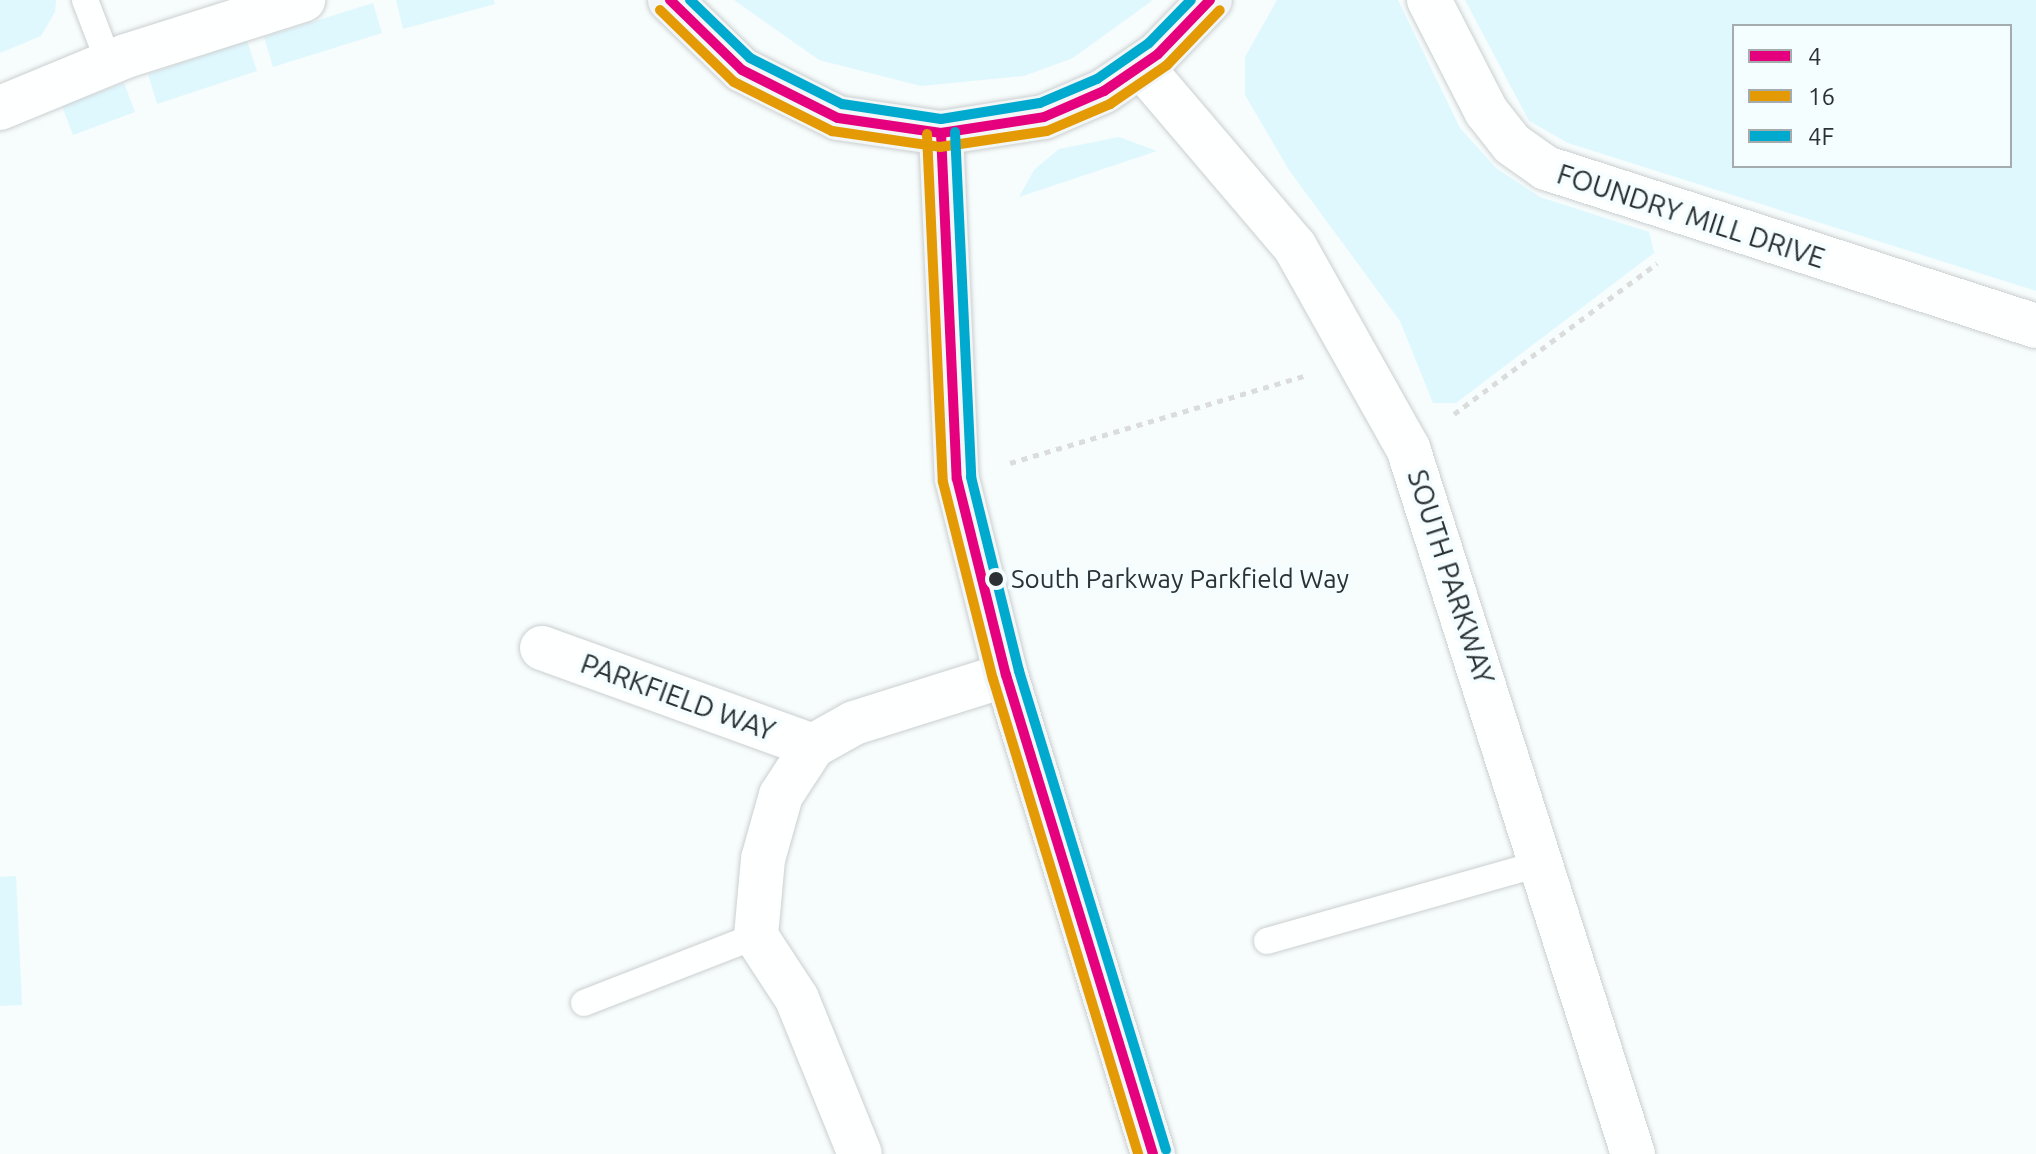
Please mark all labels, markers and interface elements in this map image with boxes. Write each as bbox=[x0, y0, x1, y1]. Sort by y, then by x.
legend bbox=[1732, 24, 2012, 168]
text: 4 bbox=[1808, 43, 1822, 70]
text: 16 bbox=[1808, 83, 1835, 110]
text: 4F bbox=[1808, 123, 1834, 150]
street label: FOUNDRY MILL DRIVE bbox=[1553, 157, 1829, 275]
street label: SOUTH PARKWAY bbox=[1400, 465, 1502, 689]
place label: South Parkway Parkfield Way bbox=[1011, 563, 1349, 595]
marker: South Parkway Parkfield Way bbox=[988, 571, 1004, 587]
street label: PARKFIELD WAY bbox=[576, 646, 780, 748]

